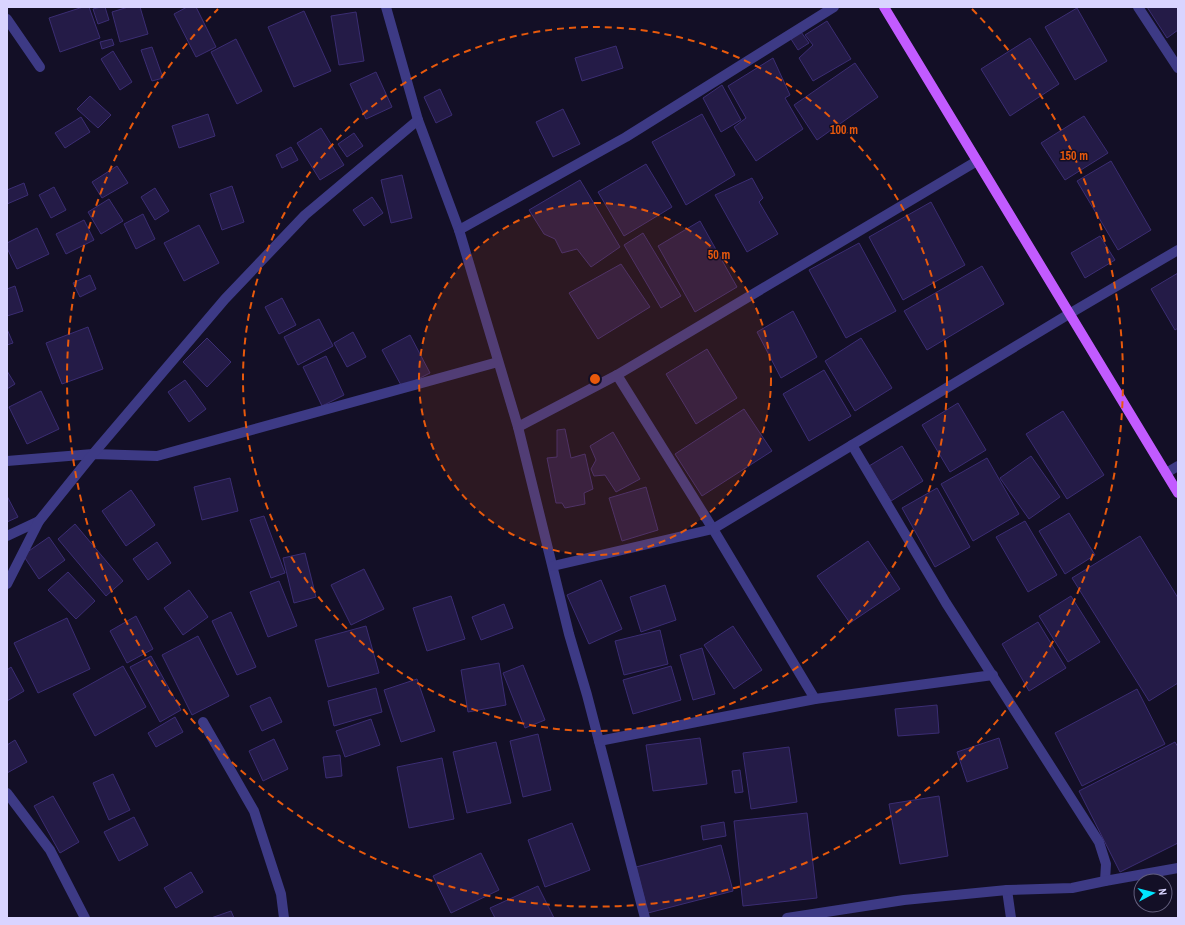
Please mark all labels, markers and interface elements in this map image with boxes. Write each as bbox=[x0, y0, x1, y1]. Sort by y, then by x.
text: 100 m bbox=[830, 122, 858, 138]
text: 150 m bbox=[1060, 148, 1088, 164]
text: 50 m bbox=[708, 247, 730, 263]
centre of rings bbox=[588, 372, 602, 386]
north arrow bbox=[1133, 873, 1173, 913]
text: N bbox=[1156, 888, 1170, 896]

